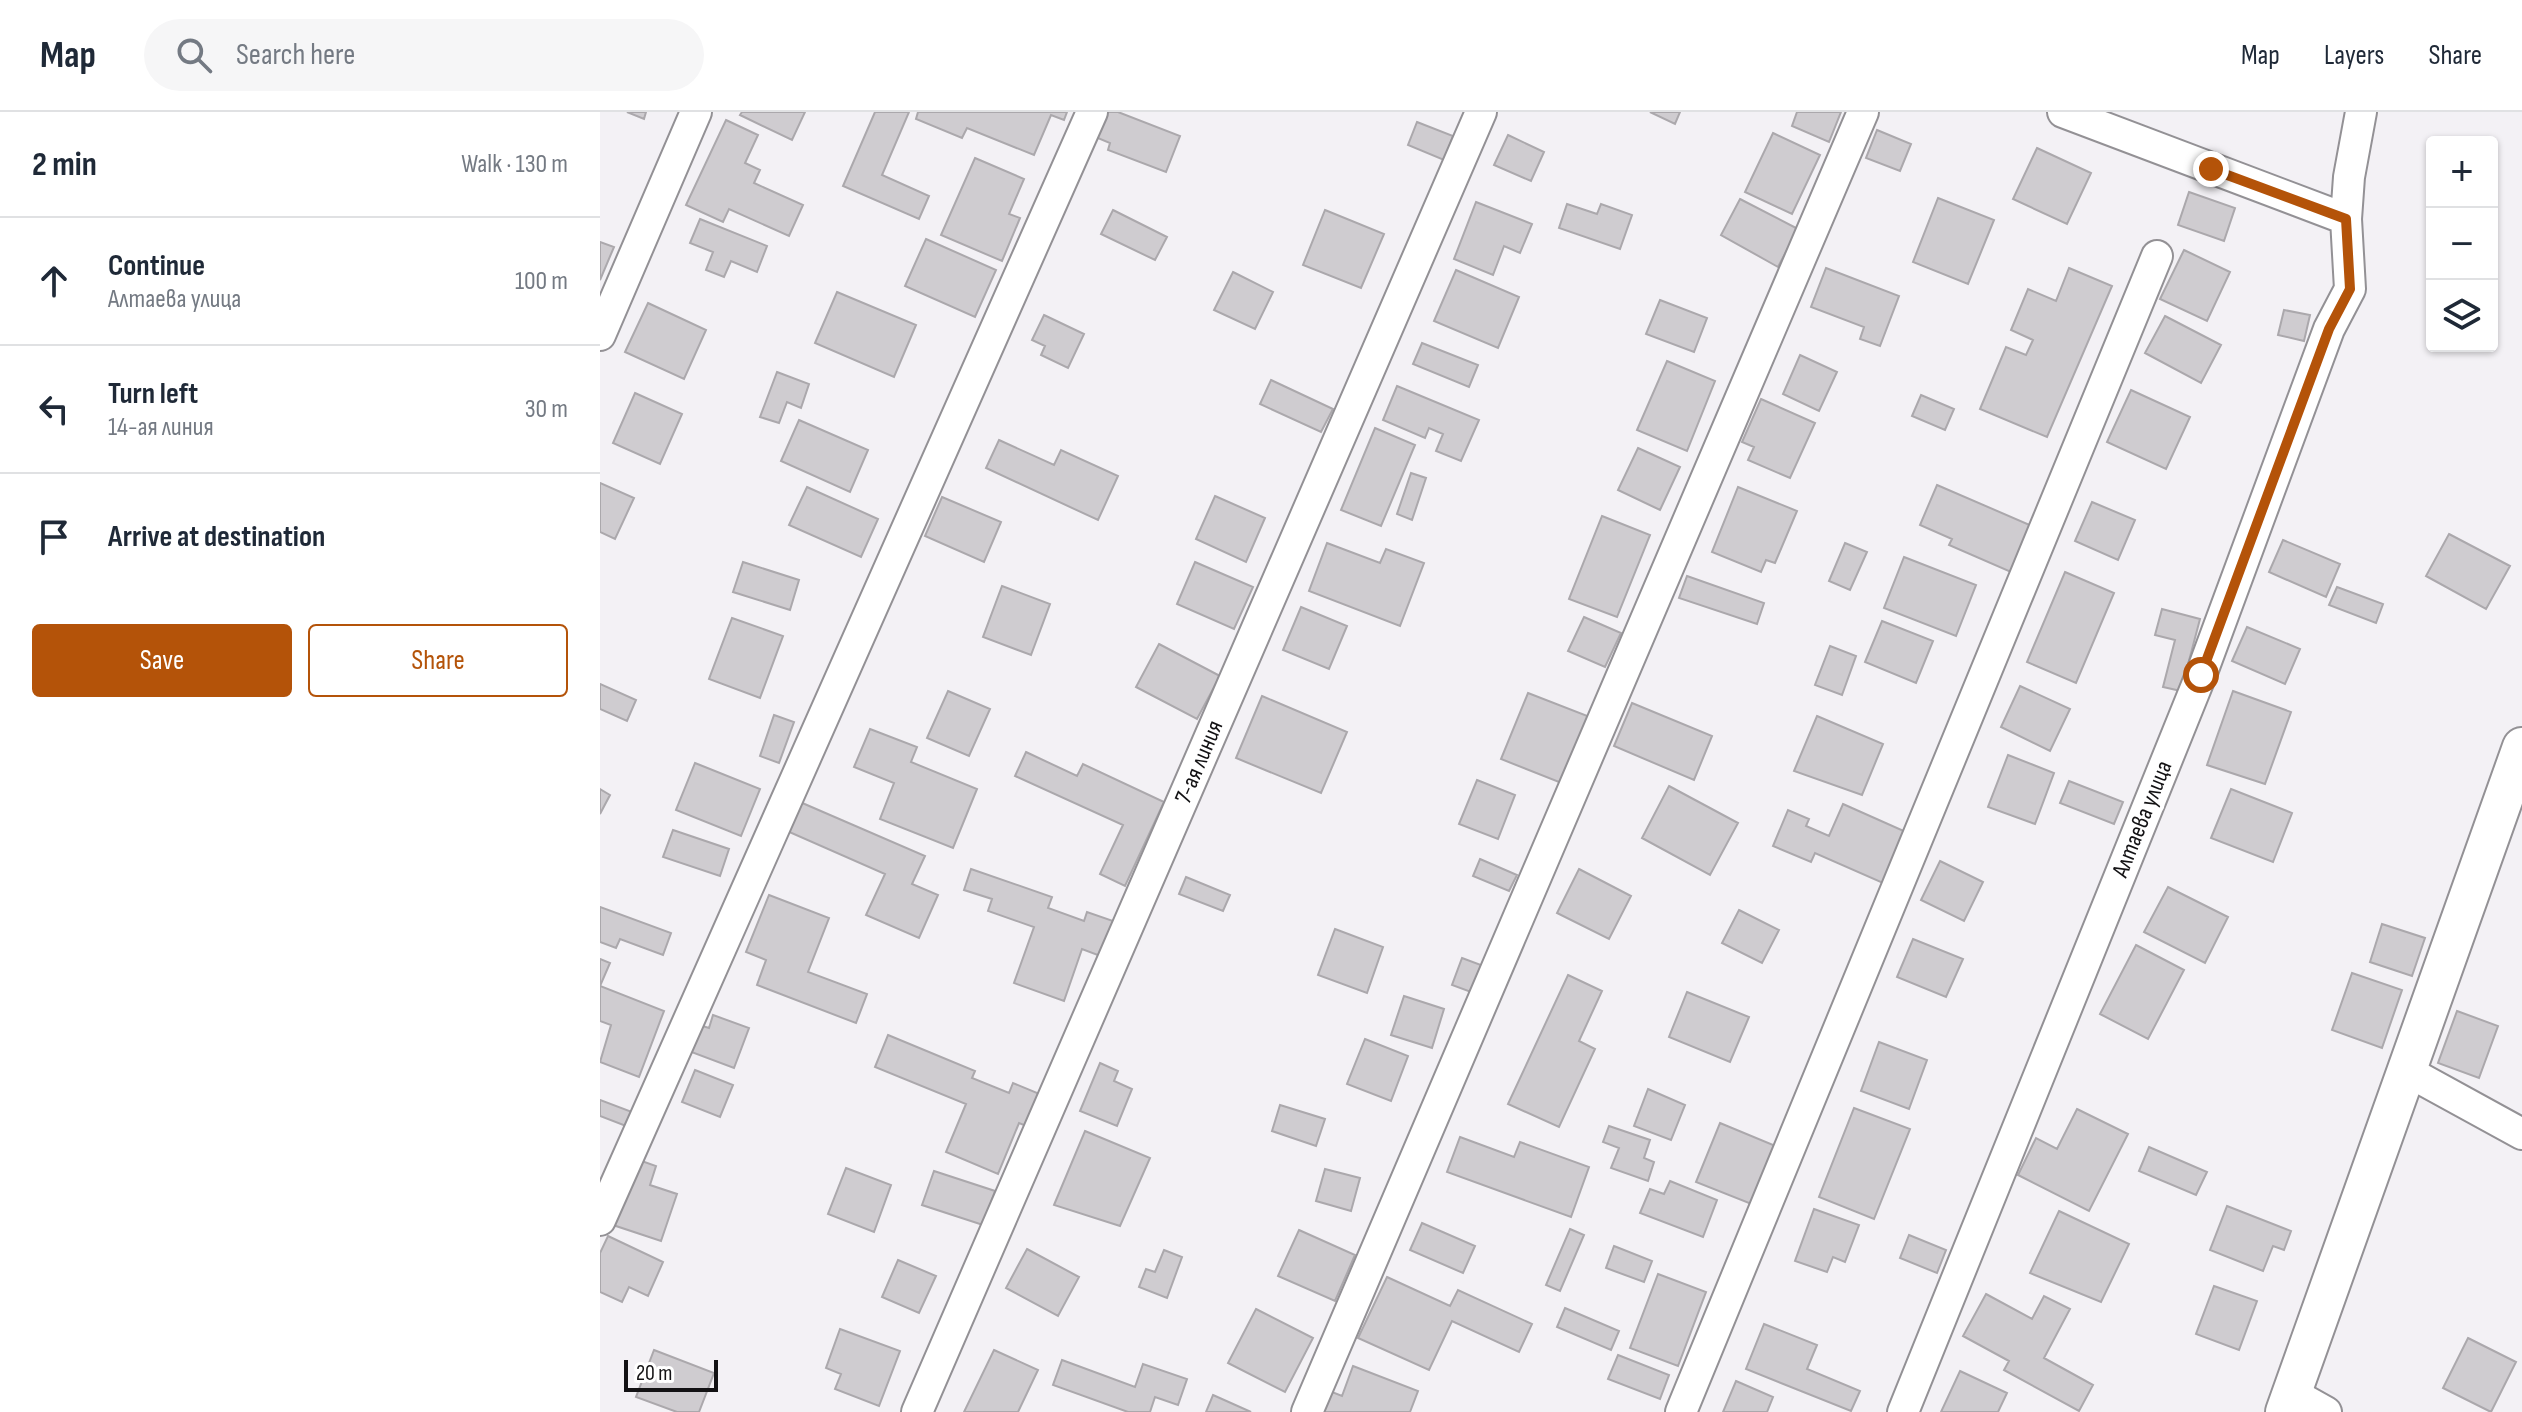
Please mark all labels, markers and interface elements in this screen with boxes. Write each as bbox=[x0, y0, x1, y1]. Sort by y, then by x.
search box bbox=[144, 19, 704, 91]
text: Map bbox=[40, 33, 96, 78]
icon: search bbox=[172, 33, 216, 77]
text: Search here bbox=[236, 37, 355, 73]
text: Map bbox=[2241, 39, 2280, 72]
text: Layers bbox=[2324, 39, 2384, 72]
text: Share bbox=[2428, 39, 2482, 72]
map controls bbox=[2426, 136, 2498, 352]
button: + bbox=[2426, 136, 2498, 208]
text: 2 min bbox=[32, 144, 97, 185]
text: Walk · 130 m bbox=[461, 149, 568, 180]
route end bbox=[2193, 151, 2229, 187]
button: − bbox=[2426, 208, 2498, 280]
text: Continue bbox=[108, 248, 205, 284]
icon: ahead bbox=[32, 259, 76, 303]
text: 100 m bbox=[515, 266, 568, 297]
button: layers bbox=[2426, 280, 2498, 352]
text: Алтаева улица bbox=[108, 284, 241, 315]
text: Turn left bbox=[108, 376, 198, 412]
icon: left bbox=[32, 387, 76, 431]
text: 30 m bbox=[525, 394, 568, 425]
text: 14-ая линия bbox=[108, 412, 214, 443]
icon: arrive bbox=[32, 515, 76, 559]
text: Arrive at destination bbox=[108, 519, 325, 555]
button: Save bbox=[32, 624, 292, 697]
button: Share bbox=[308, 624, 568, 697]
route start bbox=[2183, 657, 2219, 693]
street label: 7-ая линия bbox=[1169, 716, 1229, 808]
street label: Алтаева улица bbox=[2105, 756, 2179, 882]
scale bar bbox=[624, 1356, 718, 1392]
text: 20 m bbox=[636, 1360, 673, 1387]

